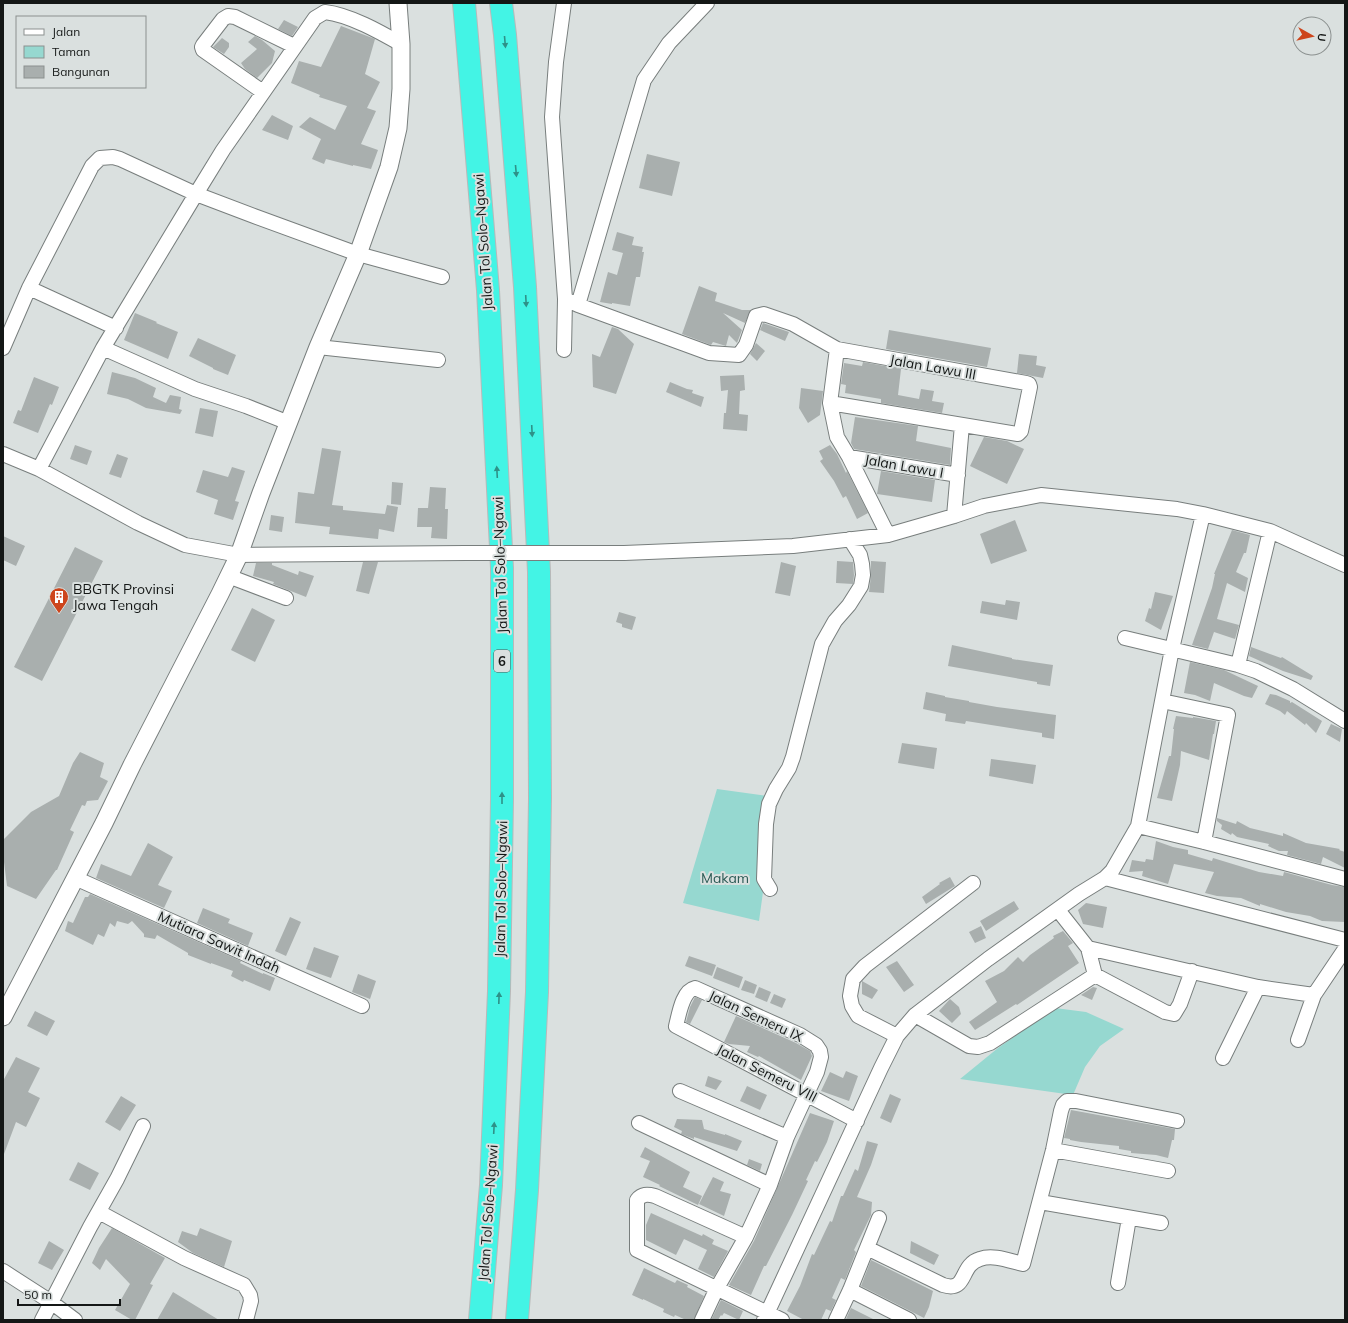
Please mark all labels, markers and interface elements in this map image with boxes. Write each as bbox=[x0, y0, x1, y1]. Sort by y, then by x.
legend bbox=[16, 16, 146, 88]
north arrow bbox=[1292, 16, 1332, 56]
text: Jalan bbox=[52, 24, 80, 39]
text: U bbox=[1314, 32, 1329, 42]
one-way arrow bbox=[502, 36, 509, 48]
text: Taman bbox=[52, 44, 90, 59]
text: Bangunan bbox=[52, 64, 110, 79]
one-way arrow bbox=[512, 165, 519, 177]
street label: Jalan Tol Solo–Ngawi bbox=[469, 173, 497, 311]
one-way arrow bbox=[522, 295, 529, 307]
street label: Jalan Lawu III bbox=[888, 351, 978, 383]
one-way arrow bbox=[529, 425, 535, 438]
street label: Jalan Lawu I bbox=[863, 450, 945, 482]
one-way arrow bbox=[494, 466, 501, 478]
street label: Jalan Tol Solo–Ngawi bbox=[489, 496, 511, 634]
place label: BBGTK Provinsi Jawa Tengah bbox=[73, 580, 174, 614]
building icon: BBGTK Provinsi Jawa Tengah bbox=[48, 586, 70, 614]
road number: 6 bbox=[494, 650, 510, 672]
one-way arrow bbox=[499, 791, 505, 804]
street label: Jalan Tol Solo–Ngawi bbox=[491, 820, 511, 958]
park label: Makam bbox=[701, 869, 749, 887]
street label: Mutiara Sawit Indah bbox=[155, 907, 283, 977]
street label: Jalan Semeru IX bbox=[706, 986, 806, 1046]
one-way arrow bbox=[496, 991, 502, 1004]
street label: Jalan Semeru VIII bbox=[714, 1040, 820, 1106]
one-way arrow bbox=[490, 1122, 497, 1134]
street label: Jalan Tol Solo–Ngawi bbox=[474, 1144, 502, 1282]
scale bar bbox=[18, 1281, 120, 1307]
text: 50 m bbox=[24, 1287, 52, 1302]

